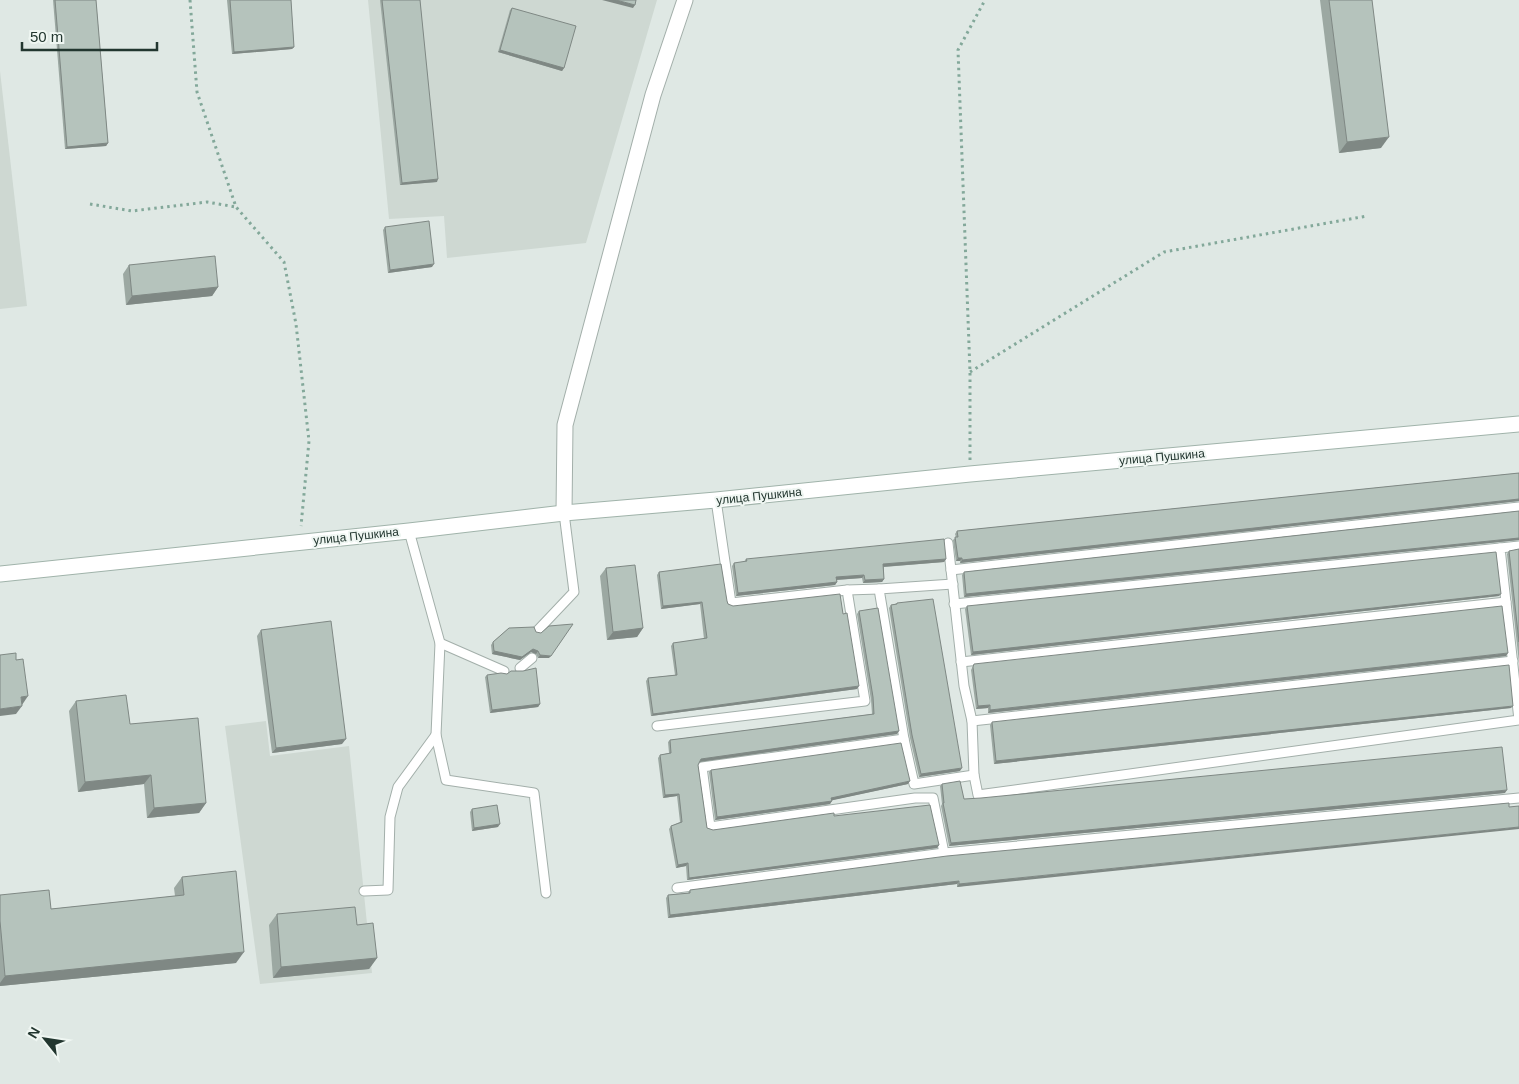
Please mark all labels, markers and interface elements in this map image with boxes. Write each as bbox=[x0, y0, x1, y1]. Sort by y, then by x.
scale bar bbox=[22, 20, 158, 52]
text: 50 m bbox=[30, 28, 63, 45]
street label: улица Пушкина bbox=[1119, 446, 1206, 468]
street label: улица Пушкина bbox=[716, 485, 803, 507]
street label: улица Пушкина bbox=[313, 525, 400, 547]
north arrow bbox=[20, 1014, 70, 1064]
text: N bbox=[24, 1024, 43, 1041]

